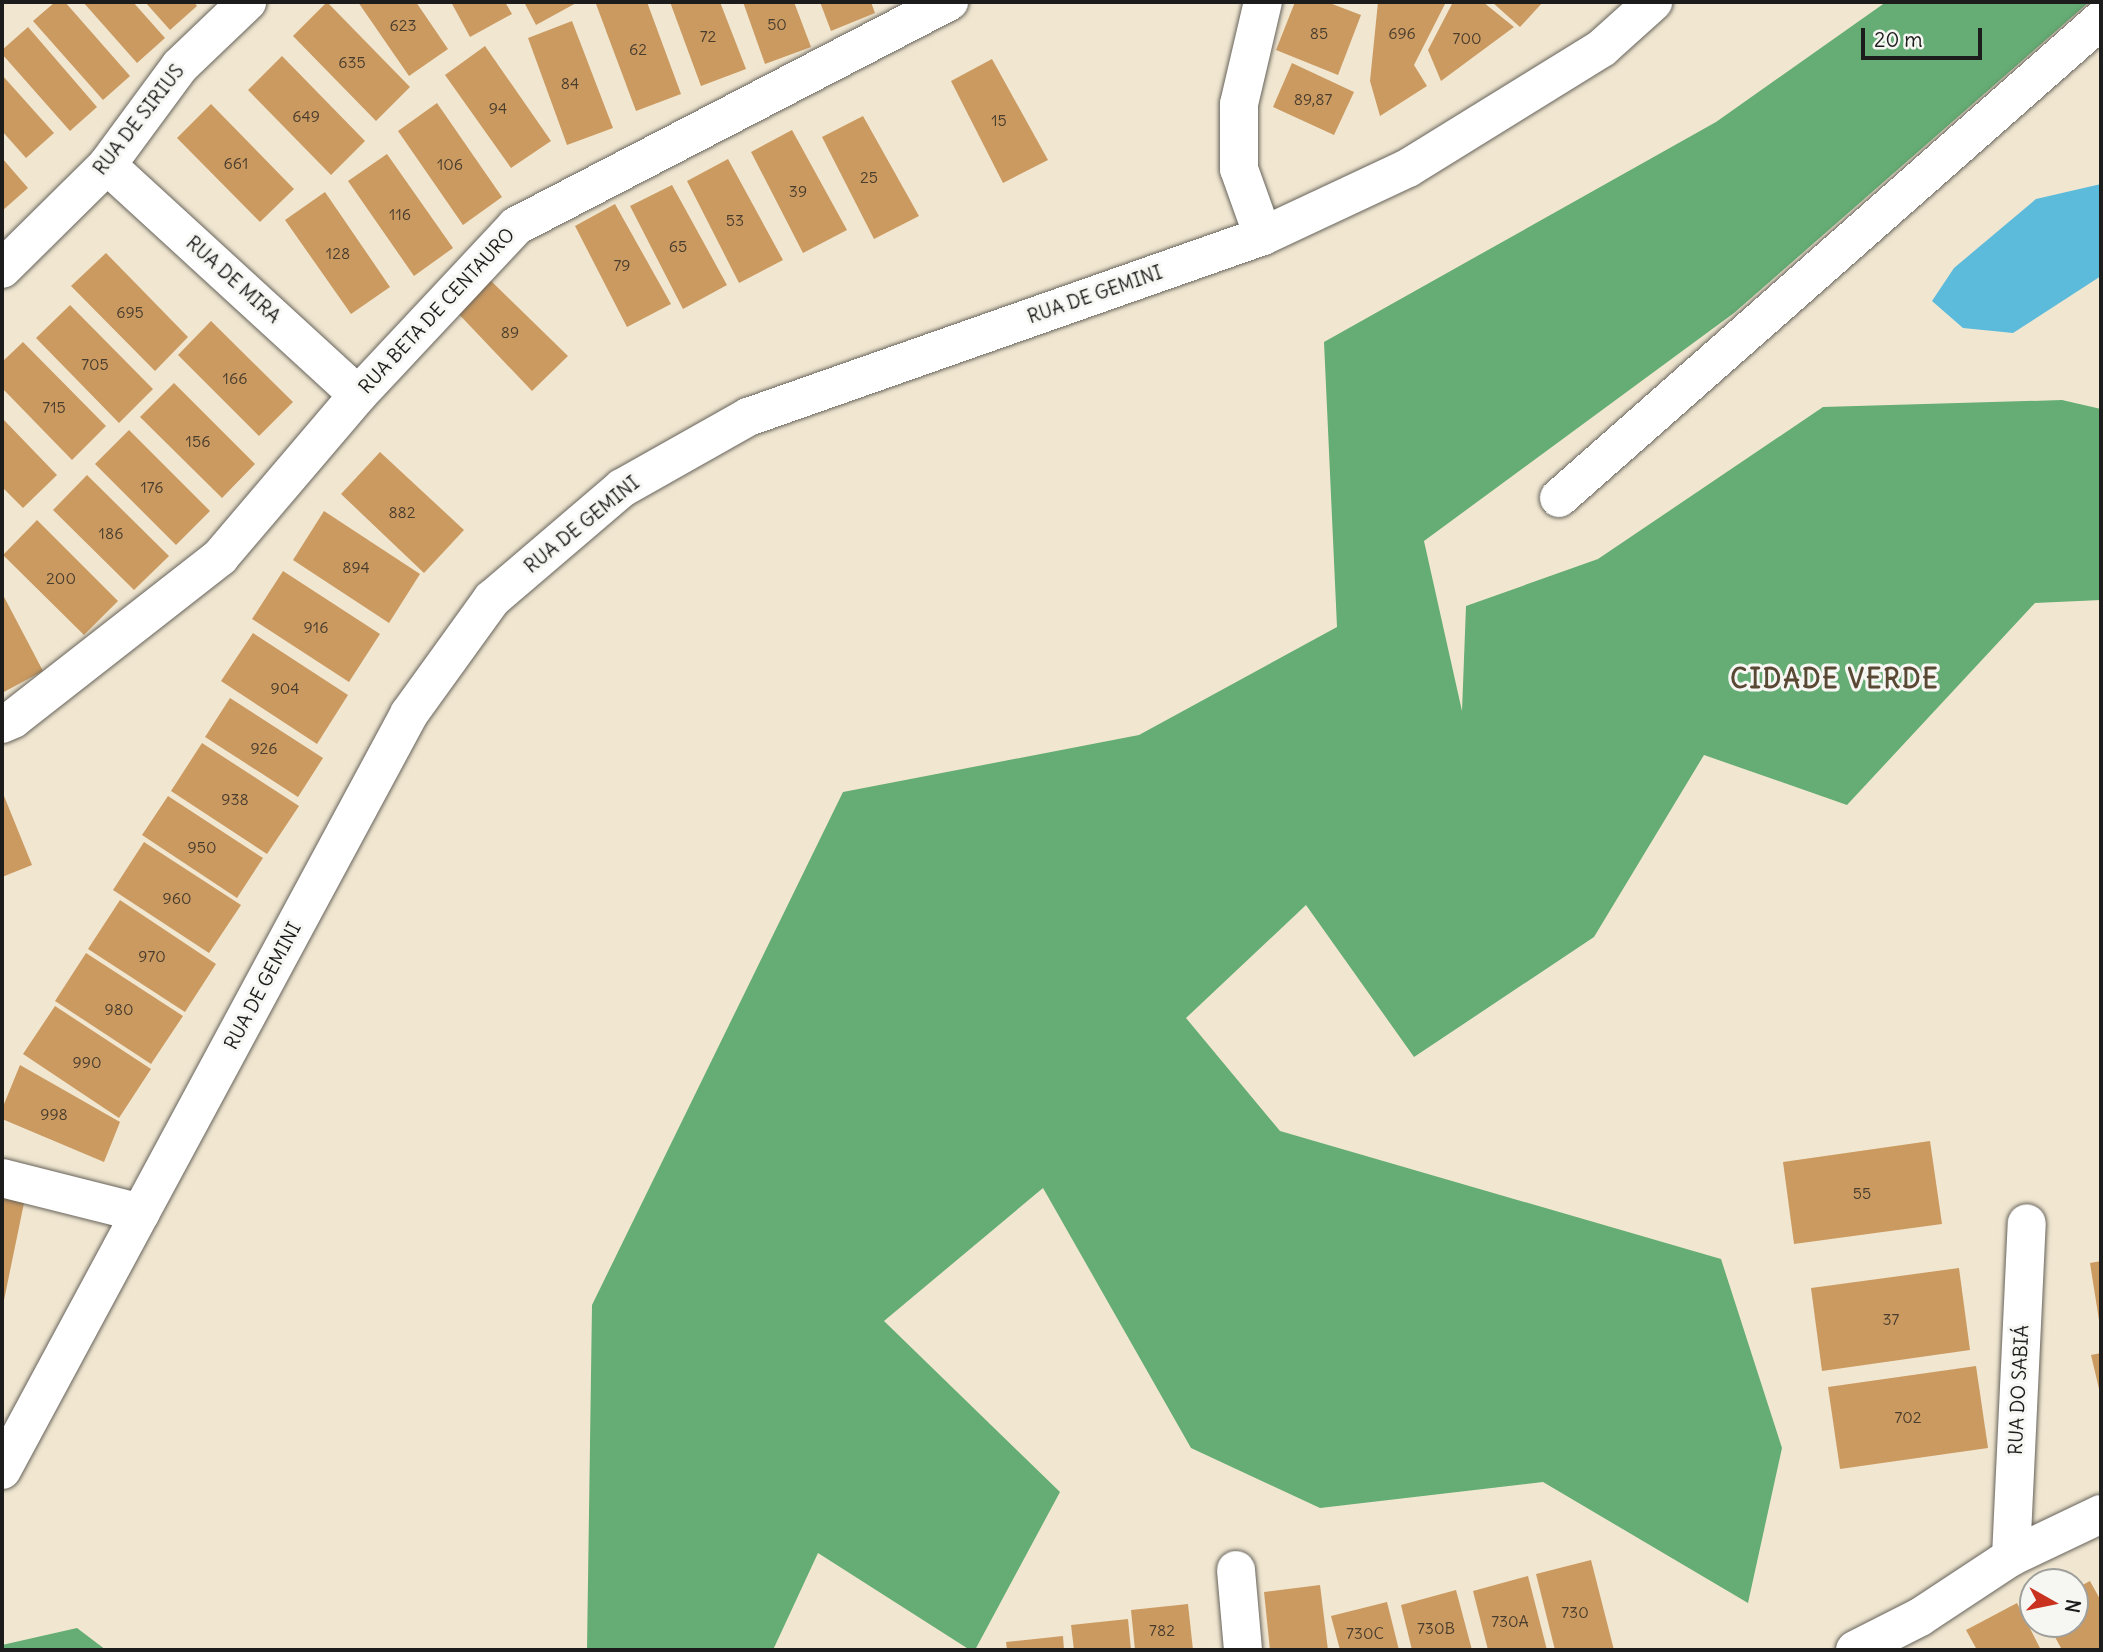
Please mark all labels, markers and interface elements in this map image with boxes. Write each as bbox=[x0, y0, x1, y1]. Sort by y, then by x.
house number: 50 bbox=[767, 14, 787, 34]
scale bar bbox=[1865, 14, 1986, 58]
house number: 623 bbox=[389, 15, 417, 35]
house number: 85 bbox=[1310, 23, 1328, 43]
house number: 696 bbox=[1388, 23, 1416, 43]
house number: 72 bbox=[700, 26, 716, 46]
text: 20 m bbox=[1874, 26, 1923, 53]
house number: 700 bbox=[1453, 28, 1481, 48]
house number: 62 bbox=[629, 39, 647, 59]
house number: 635 bbox=[338, 52, 366, 72]
street label: RUA DE SIRIUS bbox=[89, 60, 189, 180]
house number: 84 bbox=[561, 73, 579, 93]
house number: 89,87 bbox=[1294, 89, 1332, 109]
house number: 94 bbox=[489, 98, 507, 118]
house number: 649 bbox=[292, 106, 320, 126]
house number: 15 bbox=[991, 110, 1007, 130]
house number: 661 bbox=[224, 153, 248, 173]
house number: 106 bbox=[437, 154, 463, 174]
house number: 25 bbox=[860, 167, 878, 187]
house number: 39 bbox=[789, 181, 807, 201]
house number: 116 bbox=[389, 204, 411, 224]
house number: 53 bbox=[726, 210, 744, 230]
street label: RUA BETA DE CENTAURO bbox=[354, 223, 520, 399]
street label: RUA DE MIRA bbox=[181, 232, 285, 328]
house number: 65 bbox=[669, 236, 687, 256]
house number: 128 bbox=[326, 243, 350, 263]
house number: 79 bbox=[613, 255, 631, 275]
street label: RUA DE GEMINI bbox=[1025, 261, 1165, 329]
house number: 695 bbox=[116, 302, 144, 322]
house number: 89 bbox=[501, 322, 519, 342]
house number: 705 bbox=[81, 354, 109, 374]
house number: 166 bbox=[223, 368, 247, 388]
house number: 715 bbox=[42, 397, 66, 417]
house number: 156 bbox=[186, 431, 210, 451]
street label: RUA DE GEMINI bbox=[520, 472, 644, 578]
house number: 176 bbox=[140, 477, 164, 497]
house number: 882 bbox=[388, 502, 416, 522]
house number: 186 bbox=[99, 523, 123, 543]
house number: 894 bbox=[342, 557, 370, 577]
house number: 200 bbox=[46, 568, 76, 588]
house number: 916 bbox=[304, 617, 328, 637]
district label: CIDADE VERDE bbox=[1732, 663, 1938, 695]
house number: 904 bbox=[271, 678, 299, 698]
house number: 926 bbox=[250, 738, 278, 758]
house number: 938 bbox=[221, 789, 249, 809]
house number: 950 bbox=[188, 837, 216, 857]
house number: 960 bbox=[163, 888, 191, 908]
street label: RUA DE GEMINI bbox=[220, 918, 306, 1054]
house number: 970 bbox=[138, 946, 166, 966]
house number: 980 bbox=[105, 999, 133, 1019]
house number: 990 bbox=[73, 1052, 101, 1072]
house number: 998 bbox=[40, 1104, 68, 1124]
house number: 55 bbox=[1853, 1183, 1871, 1203]
house number: 37 bbox=[1883, 1309, 1899, 1329]
street label: RUA DO SABIÁ bbox=[2004, 1325, 2034, 1455]
house number: 702 bbox=[1894, 1407, 1922, 1427]
north arrow bbox=[2019, 1568, 2089, 1638]
text: N bbox=[2060, 1598, 2086, 1614]
house number: 730 bbox=[1561, 1602, 1589, 1622]
house number: 730A bbox=[1491, 1611, 1529, 1631]
house number: 730B bbox=[1417, 1618, 1455, 1638]
house number: 782 bbox=[1149, 1620, 1175, 1640]
house number: 730C bbox=[1346, 1623, 1384, 1643]

